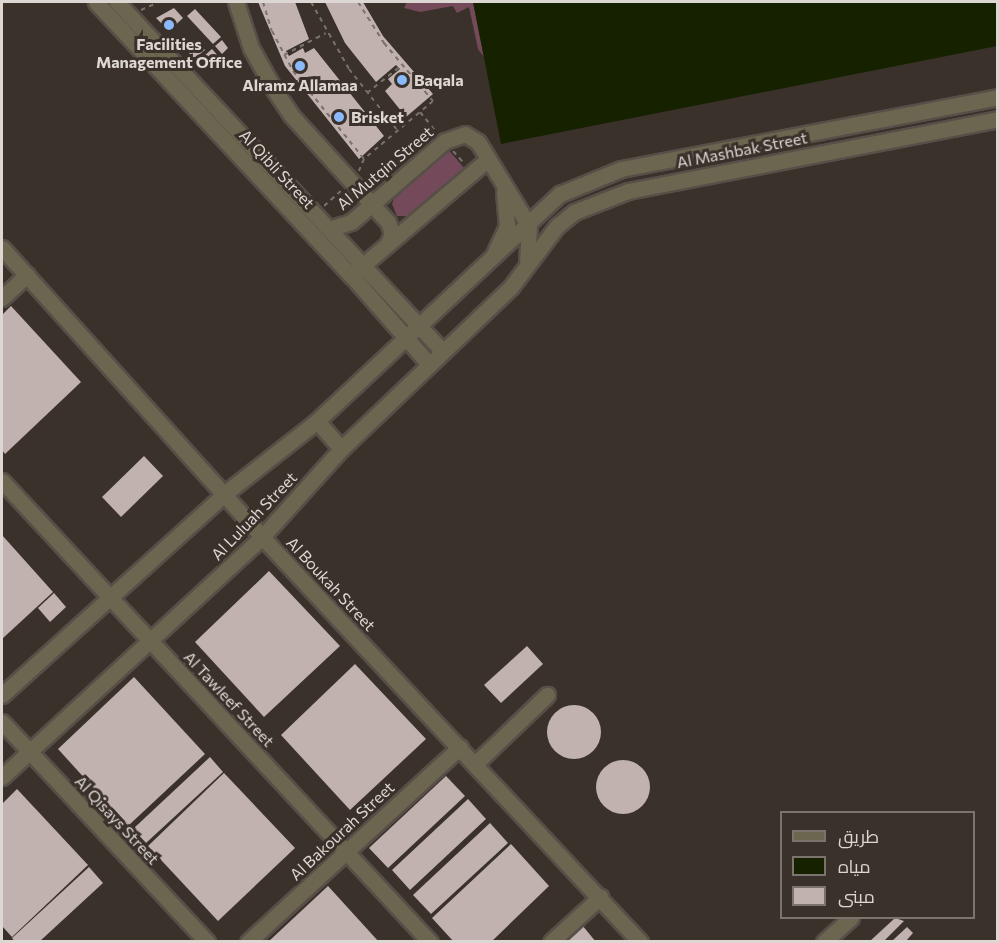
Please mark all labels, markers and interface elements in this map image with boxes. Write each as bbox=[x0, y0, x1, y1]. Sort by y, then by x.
marker: Facilities Management Office bbox=[162, 18, 176, 32]
place label: Facilities Management Office bbox=[96, 34, 242, 72]
marker: Alramz Allamaa bbox=[293, 59, 307, 73]
place label: Baqala bbox=[414, 70, 464, 90]
marker: Baqala bbox=[395, 73, 409, 87]
place label: Alramz Allamaa bbox=[242, 75, 358, 95]
place label: Brisket bbox=[351, 107, 404, 127]
marker: Brisket bbox=[332, 110, 346, 124]
street label: Al Mutqin Street bbox=[333, 122, 437, 214]
street label: Al Qibli Street bbox=[235, 125, 319, 213]
street label: Al Mashbak Street bbox=[675, 128, 809, 172]
street label: Al Luluah Street bbox=[207, 468, 301, 564]
street label: Al Boukah Street bbox=[283, 533, 379, 635]
street label: Al Tawleef Street bbox=[180, 647, 278, 751]
street label: Al Qisays Street bbox=[71, 772, 163, 868]
street label: Al Bakourah Street bbox=[286, 778, 398, 884]
legend bbox=[780, 811, 975, 919]
text: طريق bbox=[838, 825, 879, 847]
text: مياه bbox=[838, 855, 871, 877]
text: مبنى bbox=[838, 885, 875, 907]

